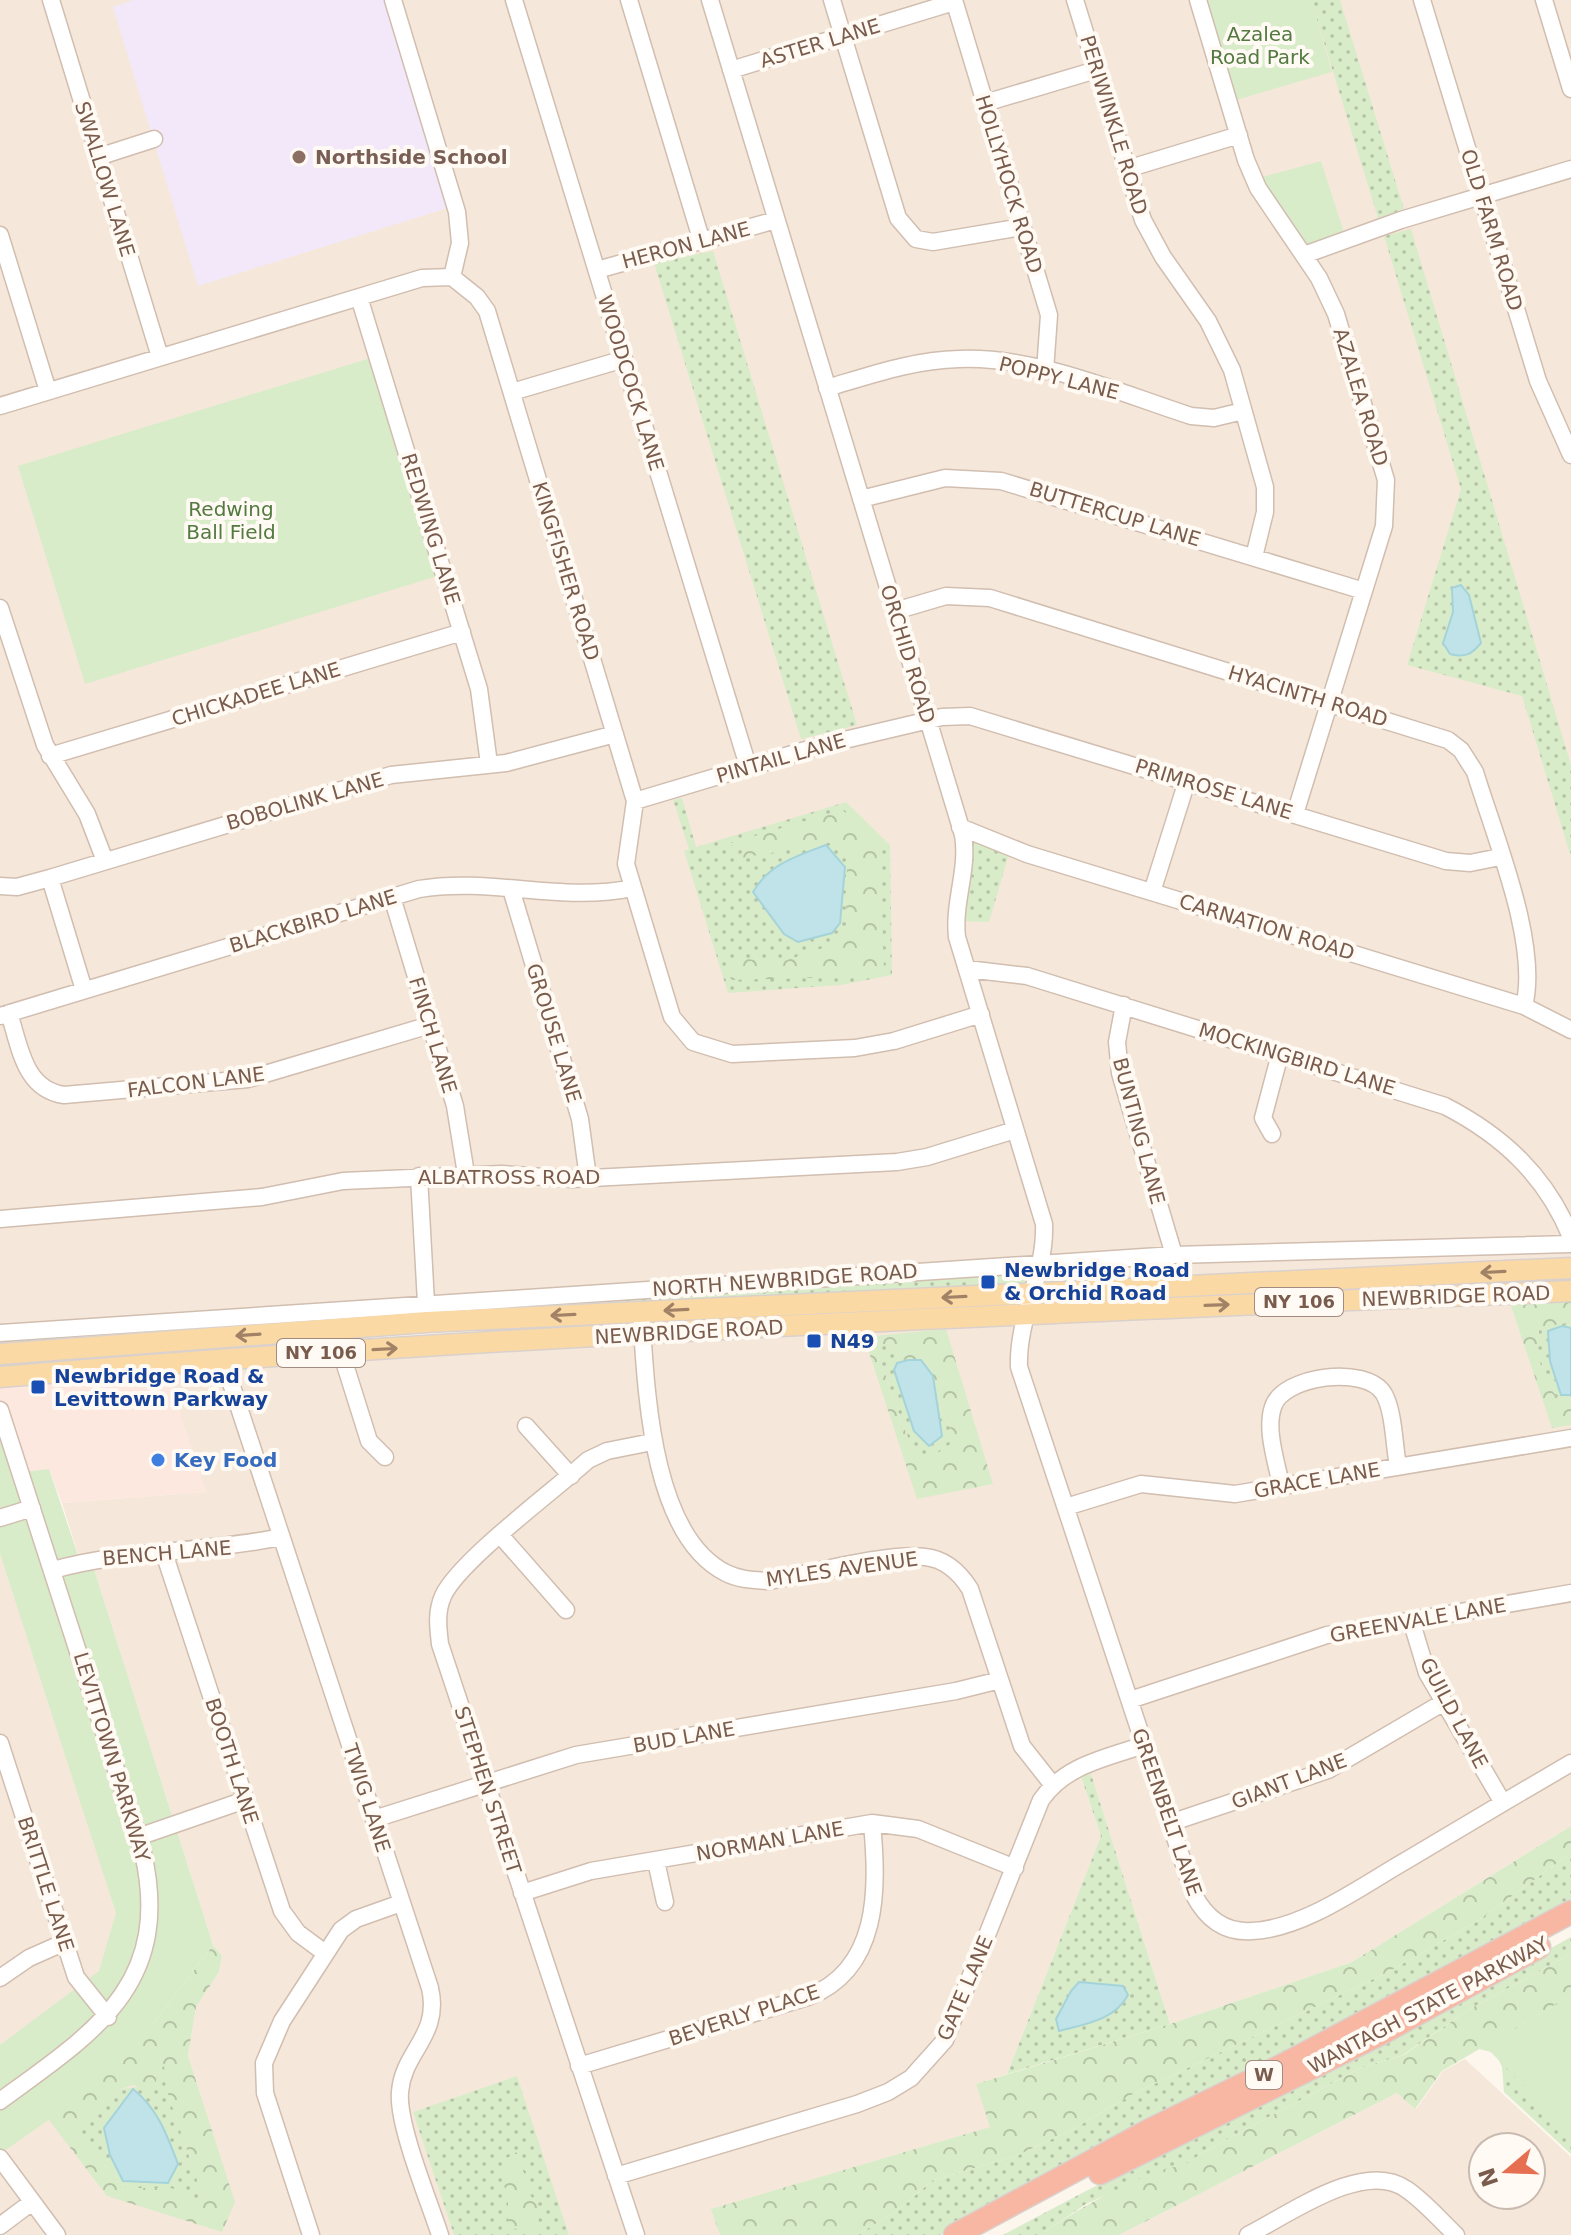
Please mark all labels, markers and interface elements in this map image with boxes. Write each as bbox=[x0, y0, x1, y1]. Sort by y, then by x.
street label: ASTER LANE bbox=[757, 13, 883, 73]
park label: Azalea Road Park bbox=[1210, 22, 1310, 69]
street label: PERIWINKLE ROAD bbox=[1075, 32, 1153, 218]
street label: HOLLYHOCK ROAD bbox=[970, 92, 1048, 276]
street label: SWALLOW LANE bbox=[70, 98, 140, 260]
place label: Northside School bbox=[315, 145, 508, 169]
street label: OLD FARM ROAD bbox=[1456, 146, 1528, 314]
marker: Northside School bbox=[290, 148, 308, 166]
street label: HERON LANE bbox=[619, 216, 753, 274]
street label: WOODCOCK LANE bbox=[593, 292, 669, 474]
street label: AZALEA ROAD bbox=[1329, 325, 1393, 469]
street label: POPPY LANE bbox=[996, 351, 1122, 405]
street label: REDWING LANE bbox=[397, 450, 465, 608]
street label: BUTTERCUP LANE bbox=[1026, 477, 1204, 551]
street label: KINGFISHER ROAD bbox=[527, 479, 605, 663]
park label: Redwing Ball Field bbox=[186, 497, 276, 544]
street label: ORCHID ROAD bbox=[876, 582, 940, 726]
street label: CHICKADEE LANE bbox=[169, 657, 343, 731]
street label: HYACINTH ROAD bbox=[1225, 660, 1391, 732]
street label: PINTAIL LANE bbox=[714, 728, 848, 788]
street label: PRIMROSE LANE bbox=[1132, 754, 1296, 824]
street label: BOBOLINK LANE bbox=[224, 767, 386, 835]
street label: BLACKBIRD LANE bbox=[226, 884, 400, 958]
street label: CARNATION ROAD bbox=[1176, 889, 1358, 965]
street label: GROUSE LANE bbox=[521, 960, 587, 1106]
street label: FINCH LANE bbox=[404, 974, 462, 1096]
street label: MOCKINGBIRD LANE bbox=[1196, 1018, 1398, 1100]
street label: BUNTING LANE bbox=[1108, 1055, 1170, 1207]
street label: FALCON LANE bbox=[126, 1062, 266, 1102]
street label: ALBATROSS ROAD bbox=[418, 1165, 600, 1189]
place label: Newbridge Road & Orchid Road bbox=[1004, 1258, 1190, 1305]
street label: NORTH NEWBRIDGE ROAD bbox=[652, 1259, 918, 1301]
one-way arrow bbox=[1480, 1265, 1507, 1280]
marker: Newbridge Road & Orchid Road bbox=[979, 1273, 997, 1291]
street label: NEWBRIDGE ROAD bbox=[1361, 1281, 1551, 1311]
road number: NY 106 bbox=[1255, 1288, 1343, 1316]
one-way arrow bbox=[941, 1290, 968, 1305]
one-way arrow bbox=[1203, 1298, 1230, 1313]
one-way arrow bbox=[663, 1303, 690, 1318]
one-way arrow bbox=[550, 1308, 577, 1323]
street label: NEWBRIDGE ROAD bbox=[594, 1315, 784, 1349]
one-way arrow bbox=[235, 1328, 262, 1343]
place label: N49 bbox=[830, 1329, 875, 1353]
marker: N49 bbox=[805, 1332, 823, 1350]
road number: NY 106 bbox=[277, 1339, 365, 1367]
one-way arrow bbox=[371, 1342, 398, 1357]
place label: Newbridge Road & Levittown Parkway bbox=[54, 1364, 268, 1411]
marker: Newbridge Road & Levittown Parkway bbox=[29, 1378, 47, 1396]
place label: Key Food bbox=[174, 1448, 277, 1472]
marker: Key Food bbox=[149, 1451, 167, 1469]
street label: GRACE LANE bbox=[1252, 1457, 1382, 1503]
street label: BENCH LANE bbox=[101, 1535, 233, 1571]
street label: MYLES AVENUE bbox=[764, 1546, 920, 1592]
street label: GREENVALE LANE bbox=[1328, 1593, 1508, 1647]
street label: LEVITTOWN PARKWAY bbox=[69, 1649, 156, 1866]
street label: GUILD LANE bbox=[1415, 1654, 1493, 1772]
street label: BOOTH LANE bbox=[200, 1695, 264, 1827]
street label: STEPHEN STREET bbox=[450, 1703, 527, 1878]
street label: BUD LANE bbox=[631, 1716, 737, 1758]
street label: GREENBELT LANE bbox=[1127, 1725, 1207, 1899]
street label: TWIG LANE bbox=[338, 1740, 396, 1855]
street label: GIANT LANE bbox=[1228, 1748, 1350, 1814]
street label: BRITTLE LANE bbox=[13, 1813, 79, 1955]
street label: NORMAN LANE bbox=[694, 1816, 846, 1866]
street label: WANTAGH STATE PARKWAY bbox=[1304, 1931, 1553, 2079]
street label: GATE LANE bbox=[932, 1932, 998, 2044]
street label: BEVERLY PLACE bbox=[666, 1979, 822, 2051]
road number: W bbox=[1246, 2061, 1282, 2089]
north arrow bbox=[1467, 2131, 1547, 2211]
text: N bbox=[1474, 2165, 1503, 2190]

